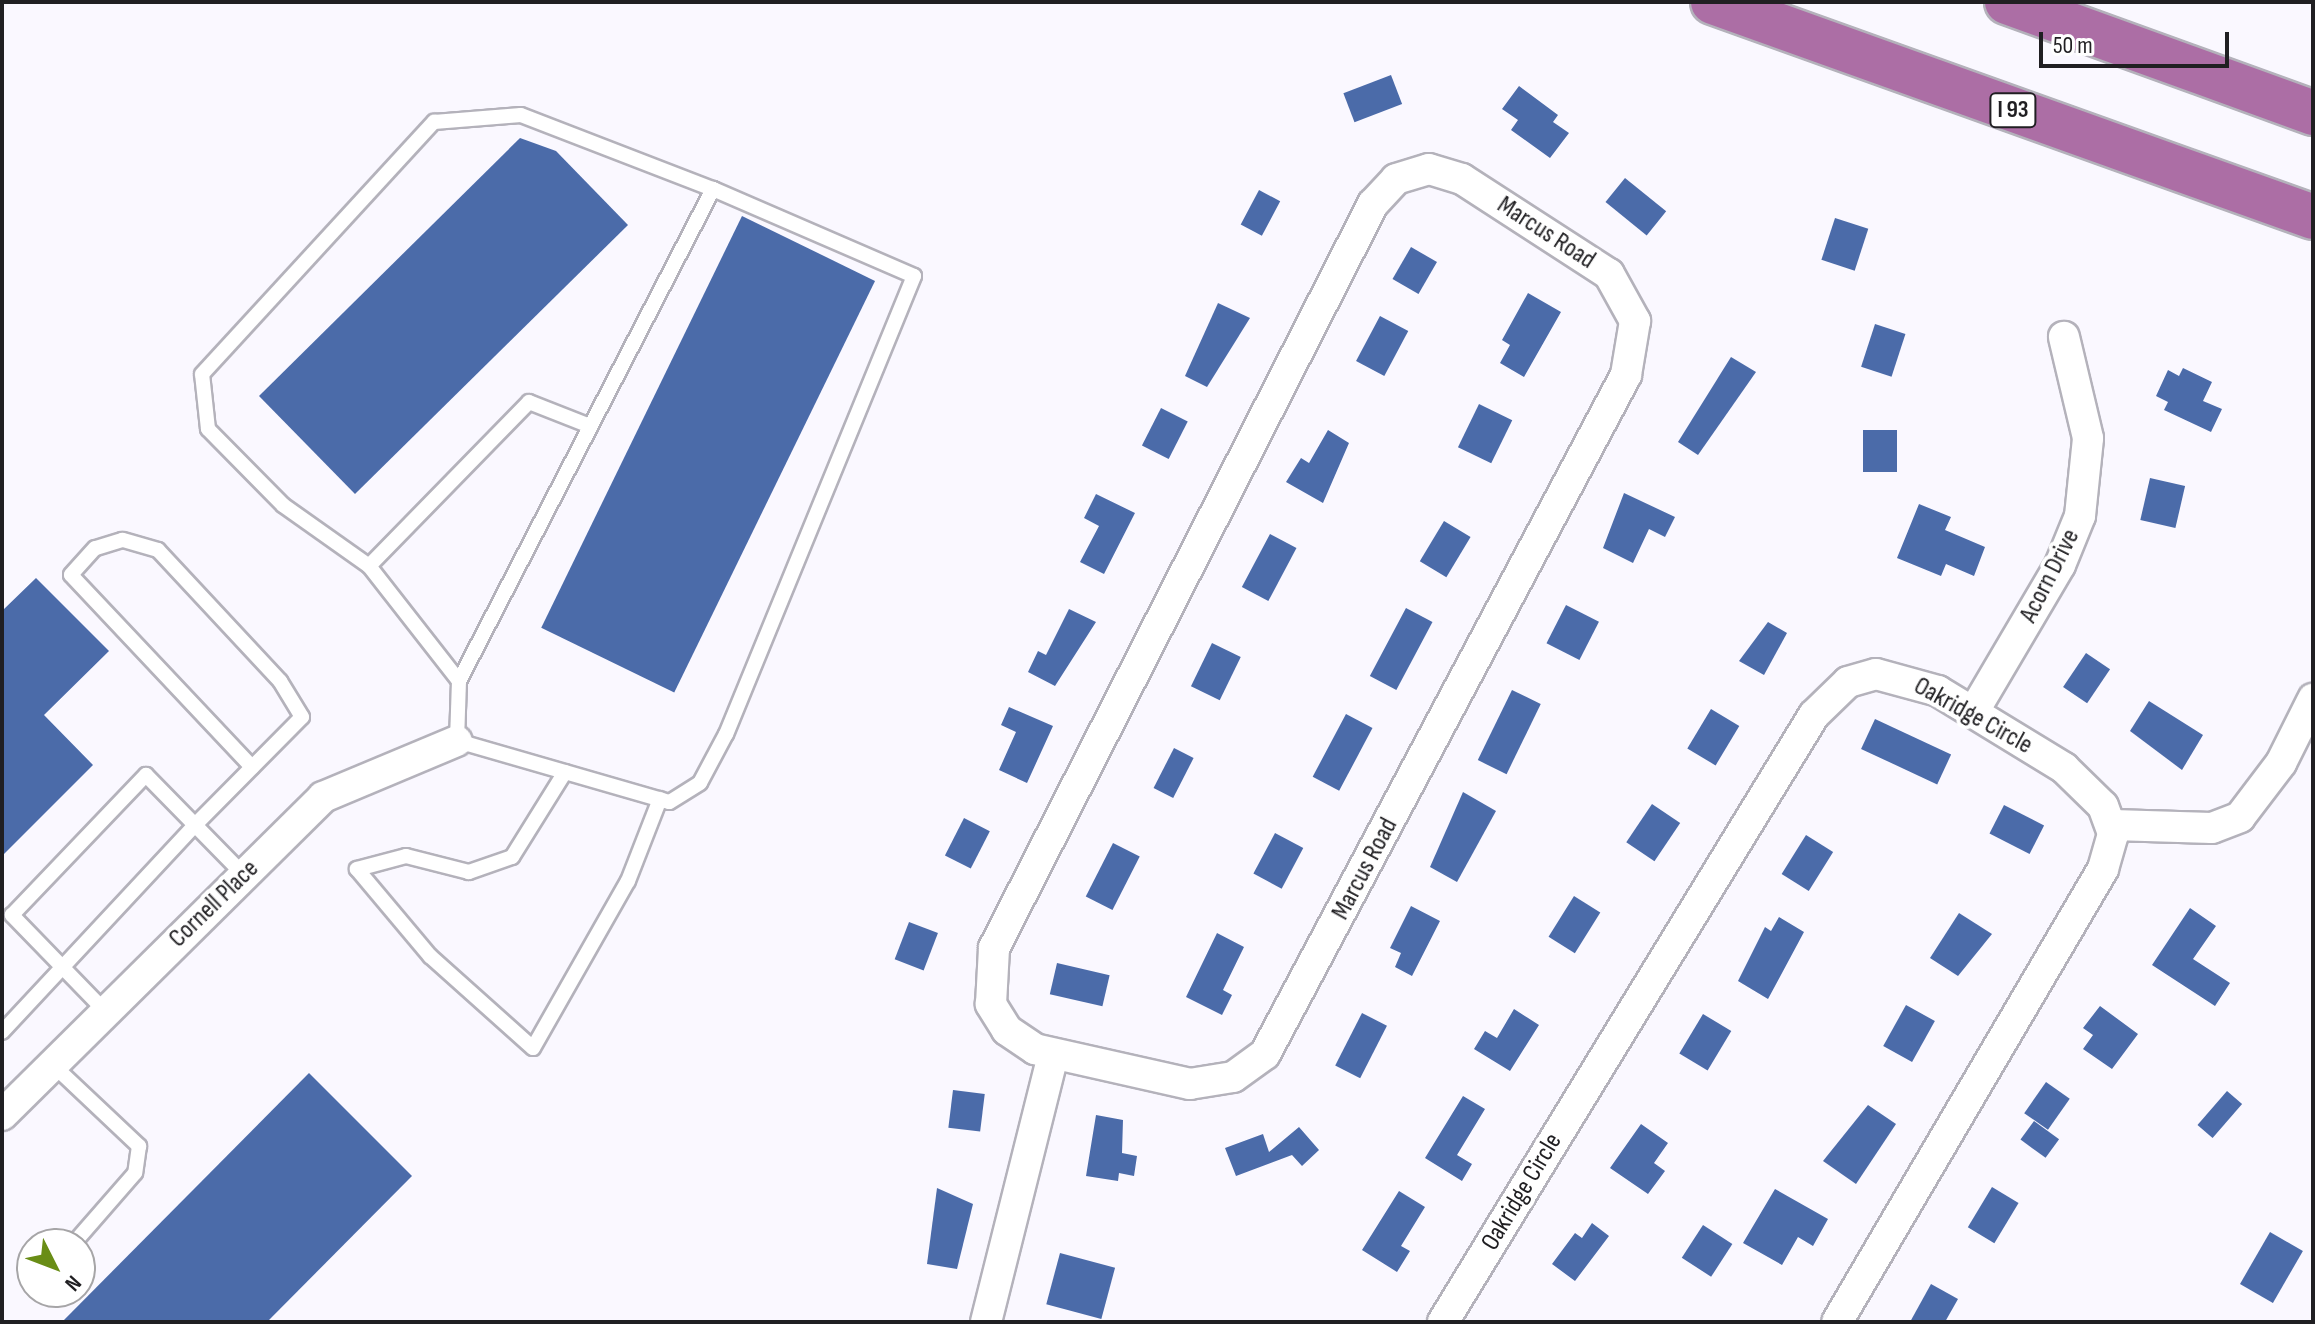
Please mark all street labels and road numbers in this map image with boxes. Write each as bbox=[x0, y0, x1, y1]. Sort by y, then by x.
road number: I 93 bbox=[1989, 90, 2037, 130]
street label: Marcus Road bbox=[1491, 190, 1601, 276]
street label: Acorn Drive bbox=[2013, 524, 2087, 628]
street label: Oakridge Circle bbox=[1908, 671, 2038, 761]
street label: Marcus Road bbox=[1325, 813, 1405, 925]
street label: Cornell Place bbox=[163, 854, 265, 954]
street label: Oakridge Circle bbox=[1475, 1128, 1569, 1256]

